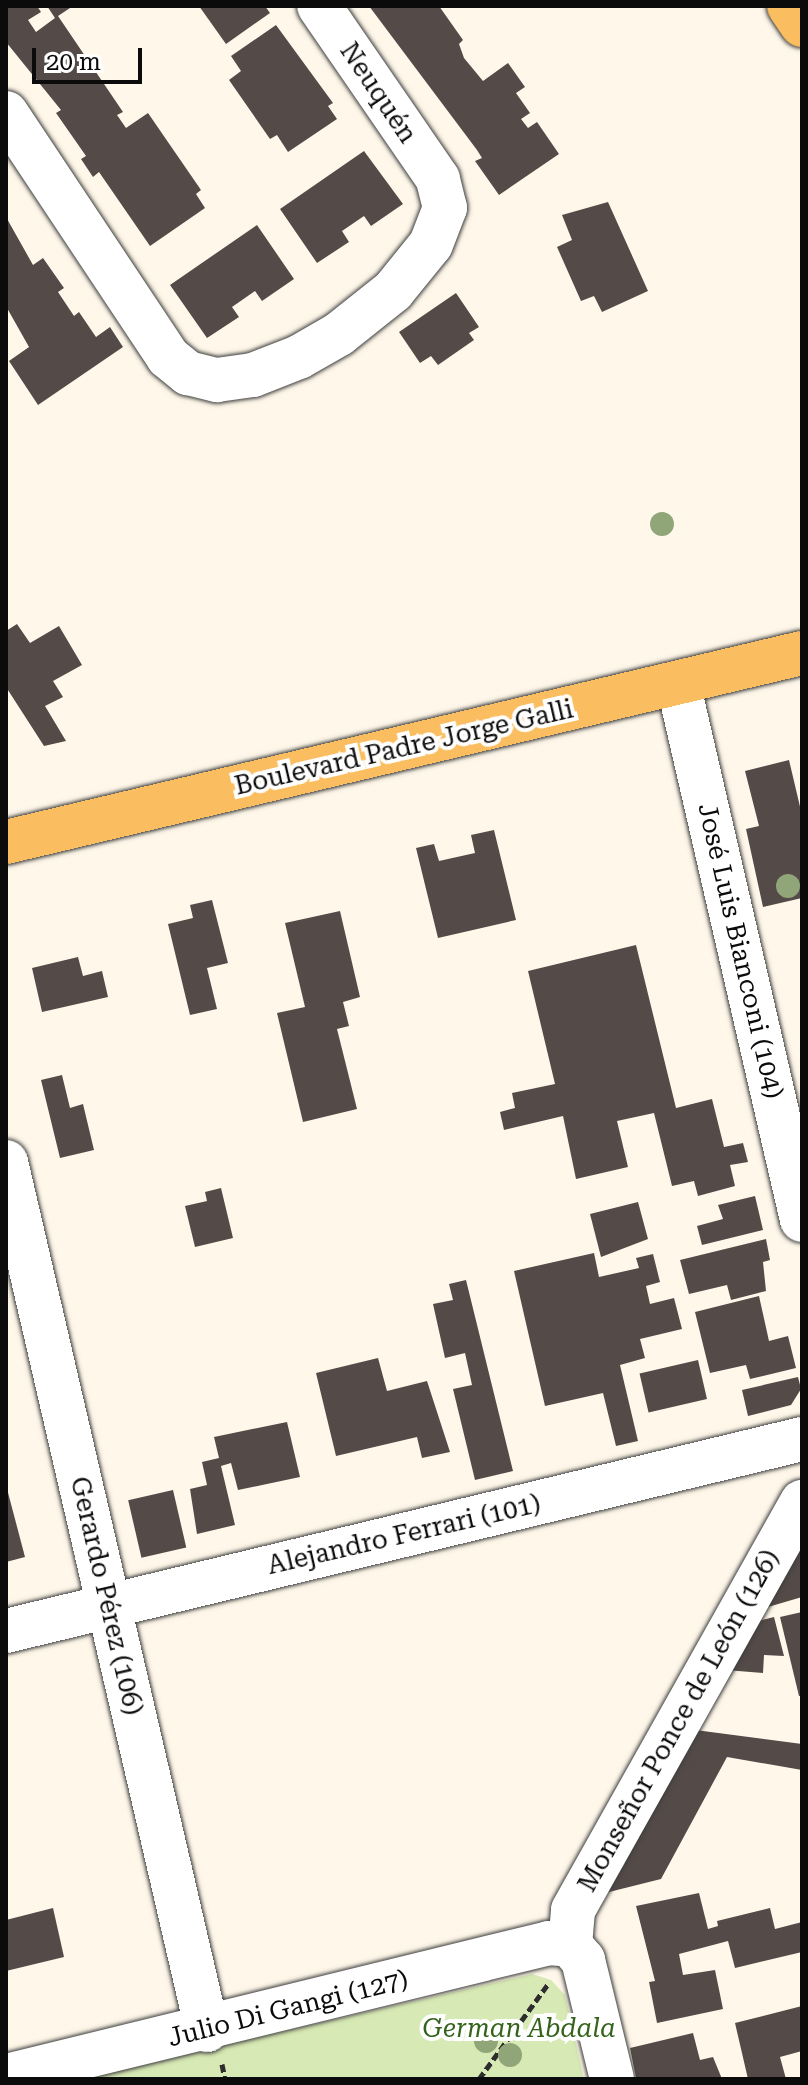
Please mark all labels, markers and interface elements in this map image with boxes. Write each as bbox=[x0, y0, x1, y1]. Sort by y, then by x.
scale bar bbox=[36, 32, 146, 82]
street label: Neuquén bbox=[333, 37, 423, 149]
text: 20 m bbox=[46, 48, 101, 76]
street label: Boulevard Padre Jorge Galli bbox=[232, 694, 576, 802]
street label: José Luis Bianconi (104) bbox=[691, 800, 789, 1102]
street label: Gerardo Pérez (106) bbox=[63, 1474, 149, 1718]
street label: Alejandro Ferrari (101) bbox=[265, 1488, 543, 1582]
street label: Monseñor Ponce de León (126) bbox=[572, 1545, 786, 1897]
street label: Julio Di Gangi (127) bbox=[165, 1964, 411, 2054]
park label: German Abdala bbox=[422, 2013, 616, 2045]

